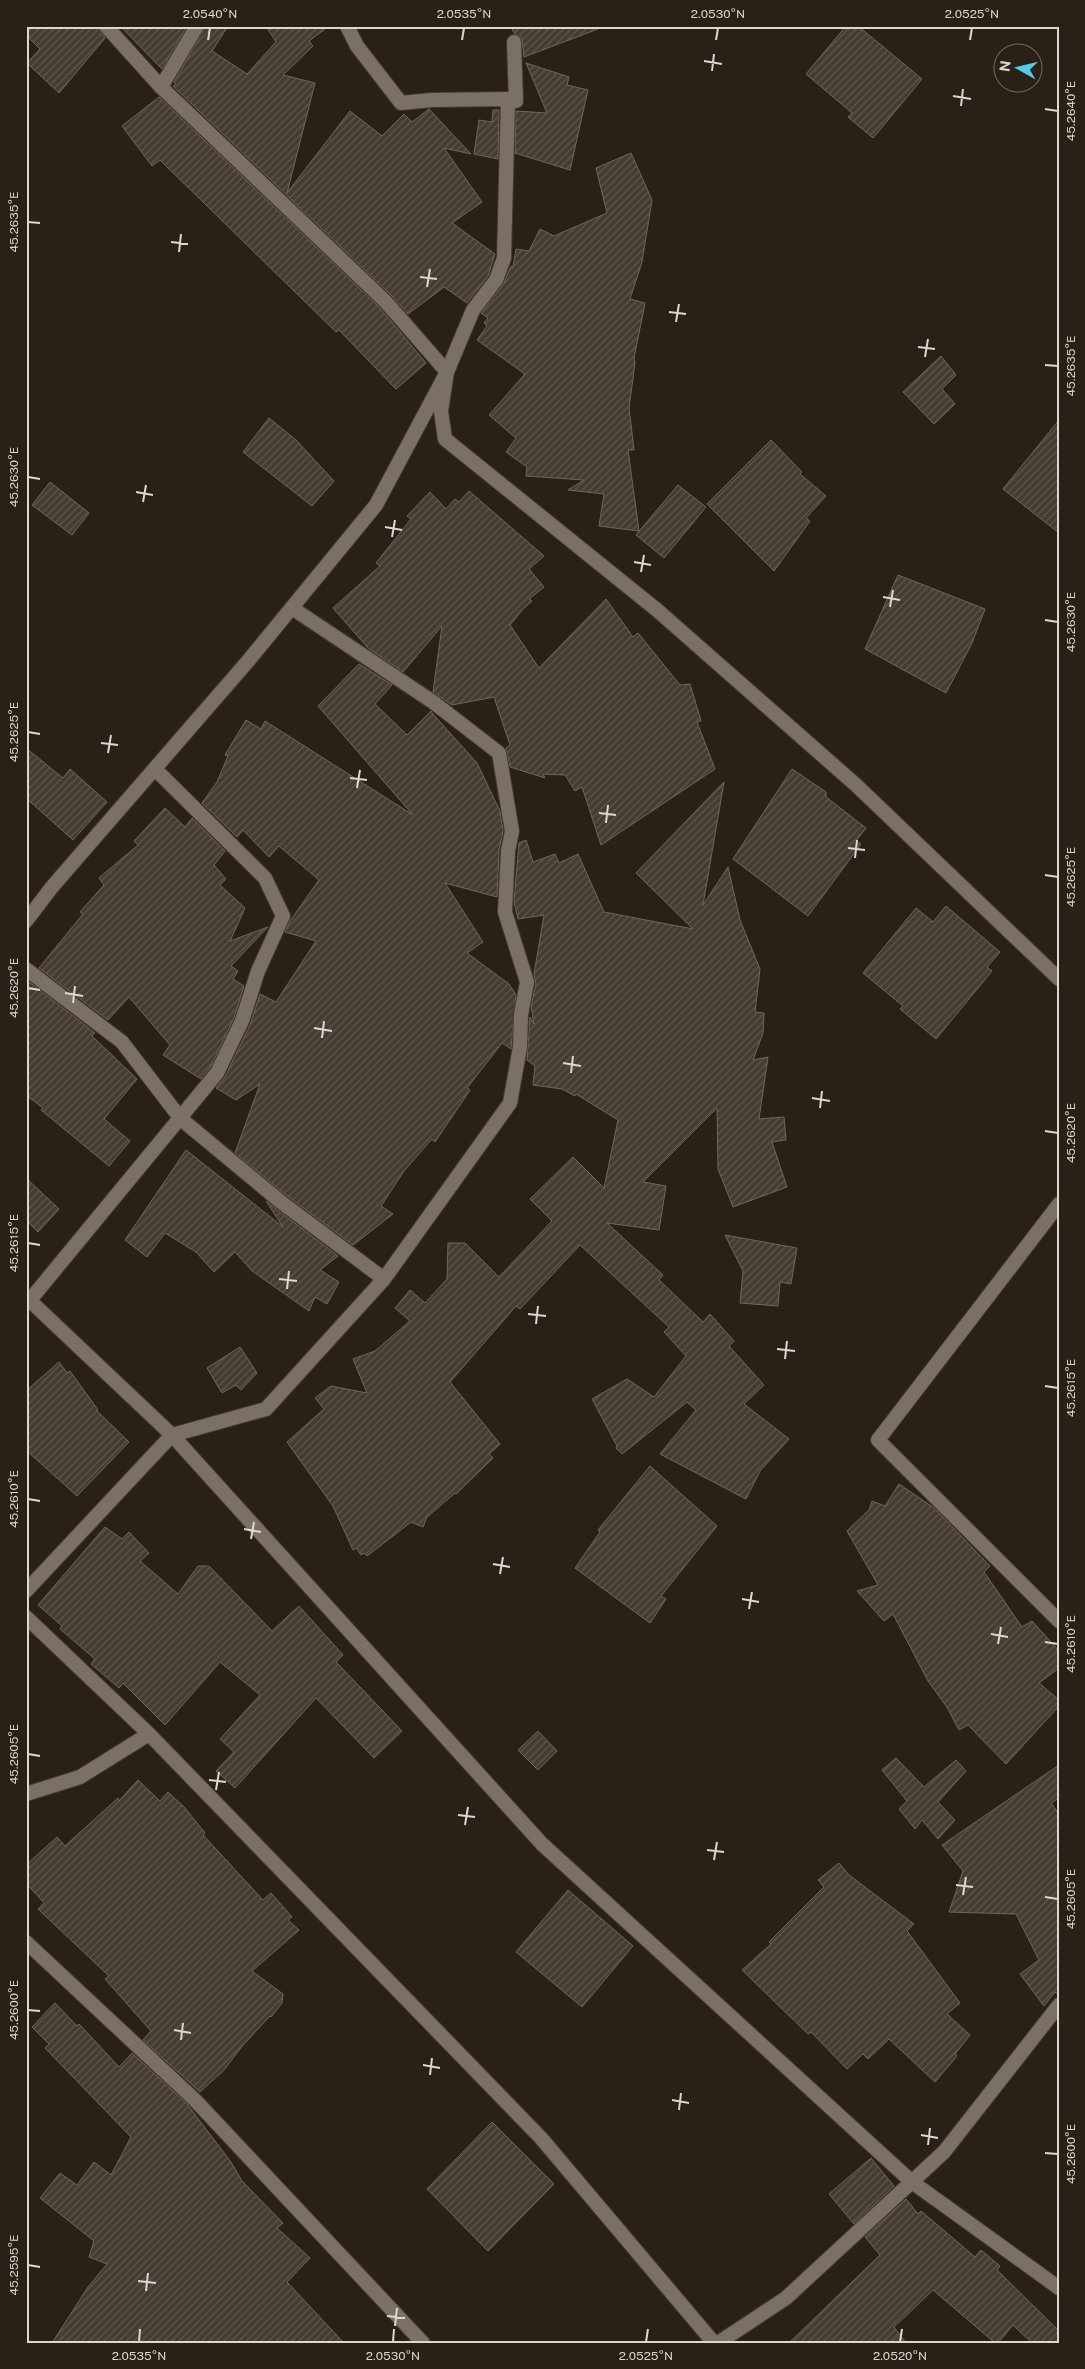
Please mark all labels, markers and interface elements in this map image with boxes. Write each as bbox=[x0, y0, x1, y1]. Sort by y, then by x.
text: 2.0540°N bbox=[183, 7, 237, 21]
text: 2.0535°N bbox=[437, 7, 491, 21]
text: 2.0530°N bbox=[691, 7, 745, 21]
text: 2.0525°N bbox=[945, 7, 999, 21]
north arrow bbox=[992, 42, 1042, 92]
text: N bbox=[996, 60, 1014, 73]
text: 45.2640°E bbox=[1064, 81, 1078, 141]
text: 45.2635°E bbox=[7, 192, 21, 252]
text: 45.2635°E bbox=[1064, 336, 1078, 396]
text: 45.2630°E bbox=[7, 447, 21, 507]
text: 45.2630°E bbox=[1064, 592, 1078, 652]
text: 45.2625°E bbox=[7, 702, 21, 762]
text: 45.2625°E bbox=[1064, 847, 1078, 907]
text: 45.2620°E bbox=[7, 958, 21, 1018]
text: 45.2620°E bbox=[1064, 1103, 1078, 1163]
text: 45.2615°E bbox=[7, 1214, 21, 1272]
text: 45.2615°E bbox=[1064, 1359, 1078, 1417]
text: 45.2610°E bbox=[7, 1470, 21, 1528]
text: 45.2610°E bbox=[1064, 1615, 1078, 1673]
text: 45.2605°E bbox=[7, 1724, 21, 1784]
text: 45.2605°E bbox=[1064, 1869, 1078, 1929]
text: 45.2600°E bbox=[7, 1980, 21, 2040]
text: 45.2600°E bbox=[1064, 2124, 1078, 2184]
text: 45.2595°E bbox=[7, 2234, 21, 2296]
text: 2.0535°N bbox=[112, 2349, 166, 2363]
text: 2.0530°N bbox=[366, 2349, 420, 2363]
text: 2.0525°N bbox=[619, 2349, 673, 2363]
text: 2.0520°N bbox=[873, 2349, 927, 2363]

